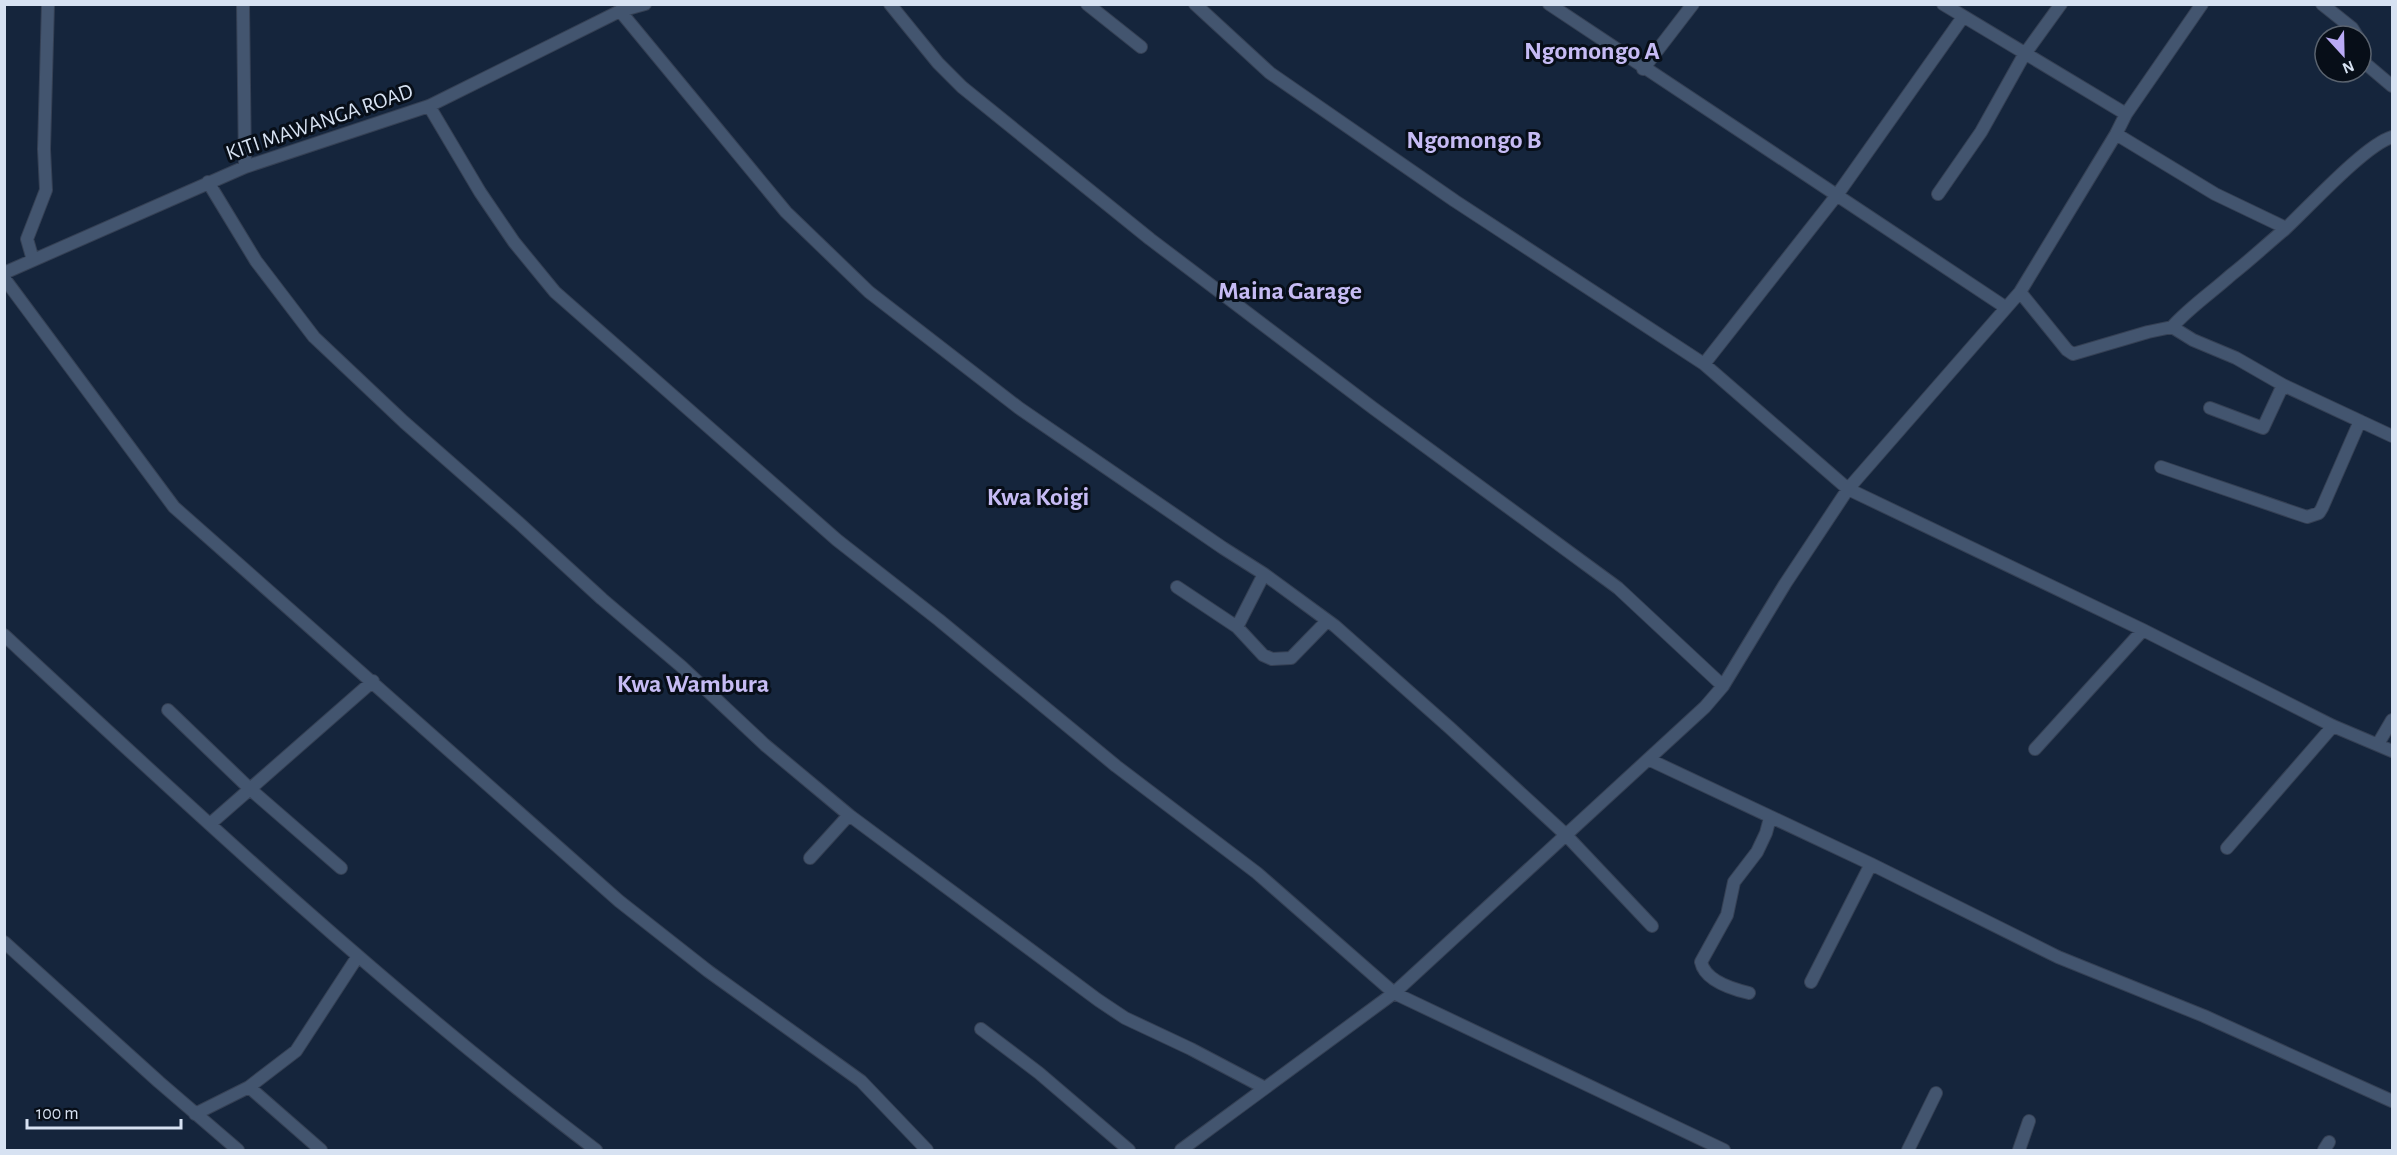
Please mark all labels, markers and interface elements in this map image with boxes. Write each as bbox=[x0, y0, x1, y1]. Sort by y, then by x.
north arrow bbox=[2313, 24, 2373, 84]
district label: Ngomongo A bbox=[1524, 38, 1660, 64]
text: N bbox=[2340, 57, 2356, 76]
street label: KITI MAWANGA ROAD bbox=[223, 80, 416, 164]
district label: Ngomongo B bbox=[1406, 127, 1542, 153]
district label: Maina Garage bbox=[1218, 278, 1362, 304]
district label: Kwa Koigi bbox=[987, 484, 1089, 510]
district label: Kwa Wambura bbox=[617, 671, 769, 697]
scale bar bbox=[27, 1092, 182, 1130]
text: 100 m bbox=[36, 1105, 79, 1123]

